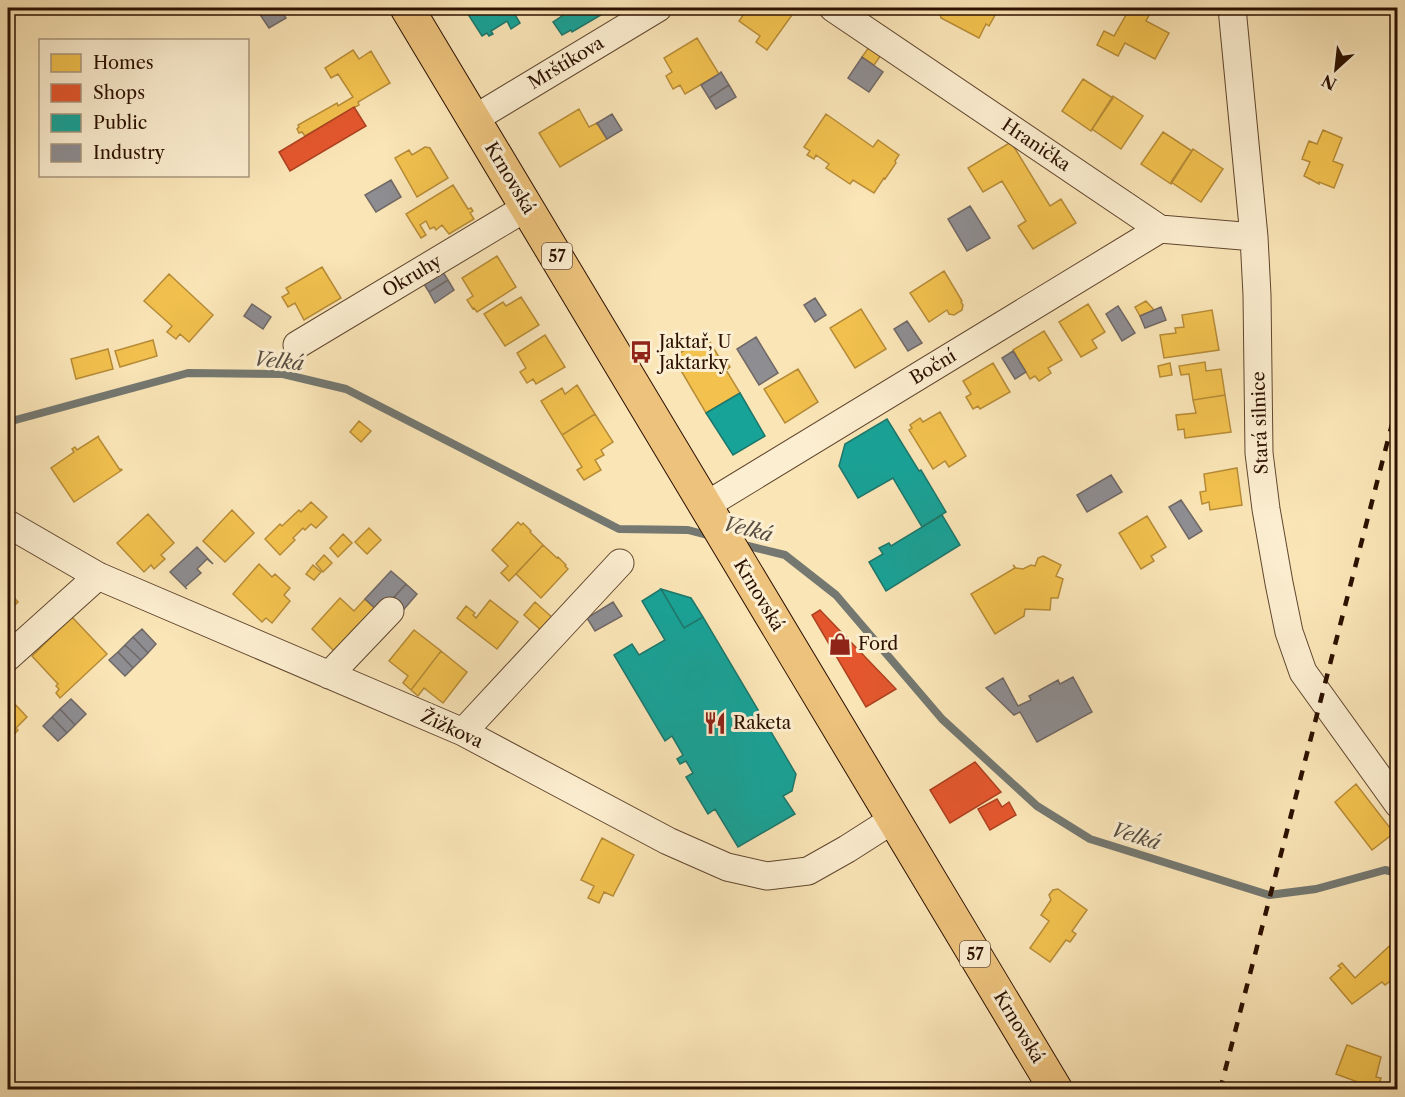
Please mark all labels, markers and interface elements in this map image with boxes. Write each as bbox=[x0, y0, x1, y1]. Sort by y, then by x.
street label: Mrštíkova bbox=[524, 32, 608, 94]
legend bbox=[39, 39, 249, 177]
north arrow bbox=[1306, 39, 1366, 99]
text: Homes bbox=[93, 52, 154, 74]
text: N bbox=[1318, 70, 1340, 94]
text: Shops bbox=[93, 82, 145, 104]
text: Public bbox=[93, 112, 147, 134]
street label: Hranička bbox=[997, 114, 1075, 176]
street label: Krnovská bbox=[480, 138, 540, 218]
text: Industry bbox=[93, 142, 166, 164]
road number: 57 bbox=[542, 243, 572, 269]
street label: Okruhy bbox=[379, 249, 446, 302]
place label: Jaktař, U Jaktarky bbox=[656, 331, 732, 374]
bus stop icon: Jaktař, U Jaktarky bbox=[628, 339, 654, 365]
street label: Boční bbox=[906, 344, 961, 389]
water label: Velká bbox=[253, 346, 305, 376]
street label: Stará silnice bbox=[1247, 371, 1273, 475]
water label: Velká bbox=[721, 511, 775, 547]
street label: Krnovská bbox=[729, 555, 789, 635]
shop icon: Ford bbox=[827, 631, 853, 657]
place label: Ford bbox=[858, 633, 898, 655]
street label: Žižkova bbox=[417, 703, 488, 753]
restaurant icon: Raketa bbox=[702, 710, 728, 736]
place label: Raketa bbox=[733, 712, 792, 734]
water label: Velká bbox=[1109, 817, 1164, 855]
road number: 57 bbox=[960, 941, 990, 967]
street label: Krnovská bbox=[989, 987, 1049, 1067]

